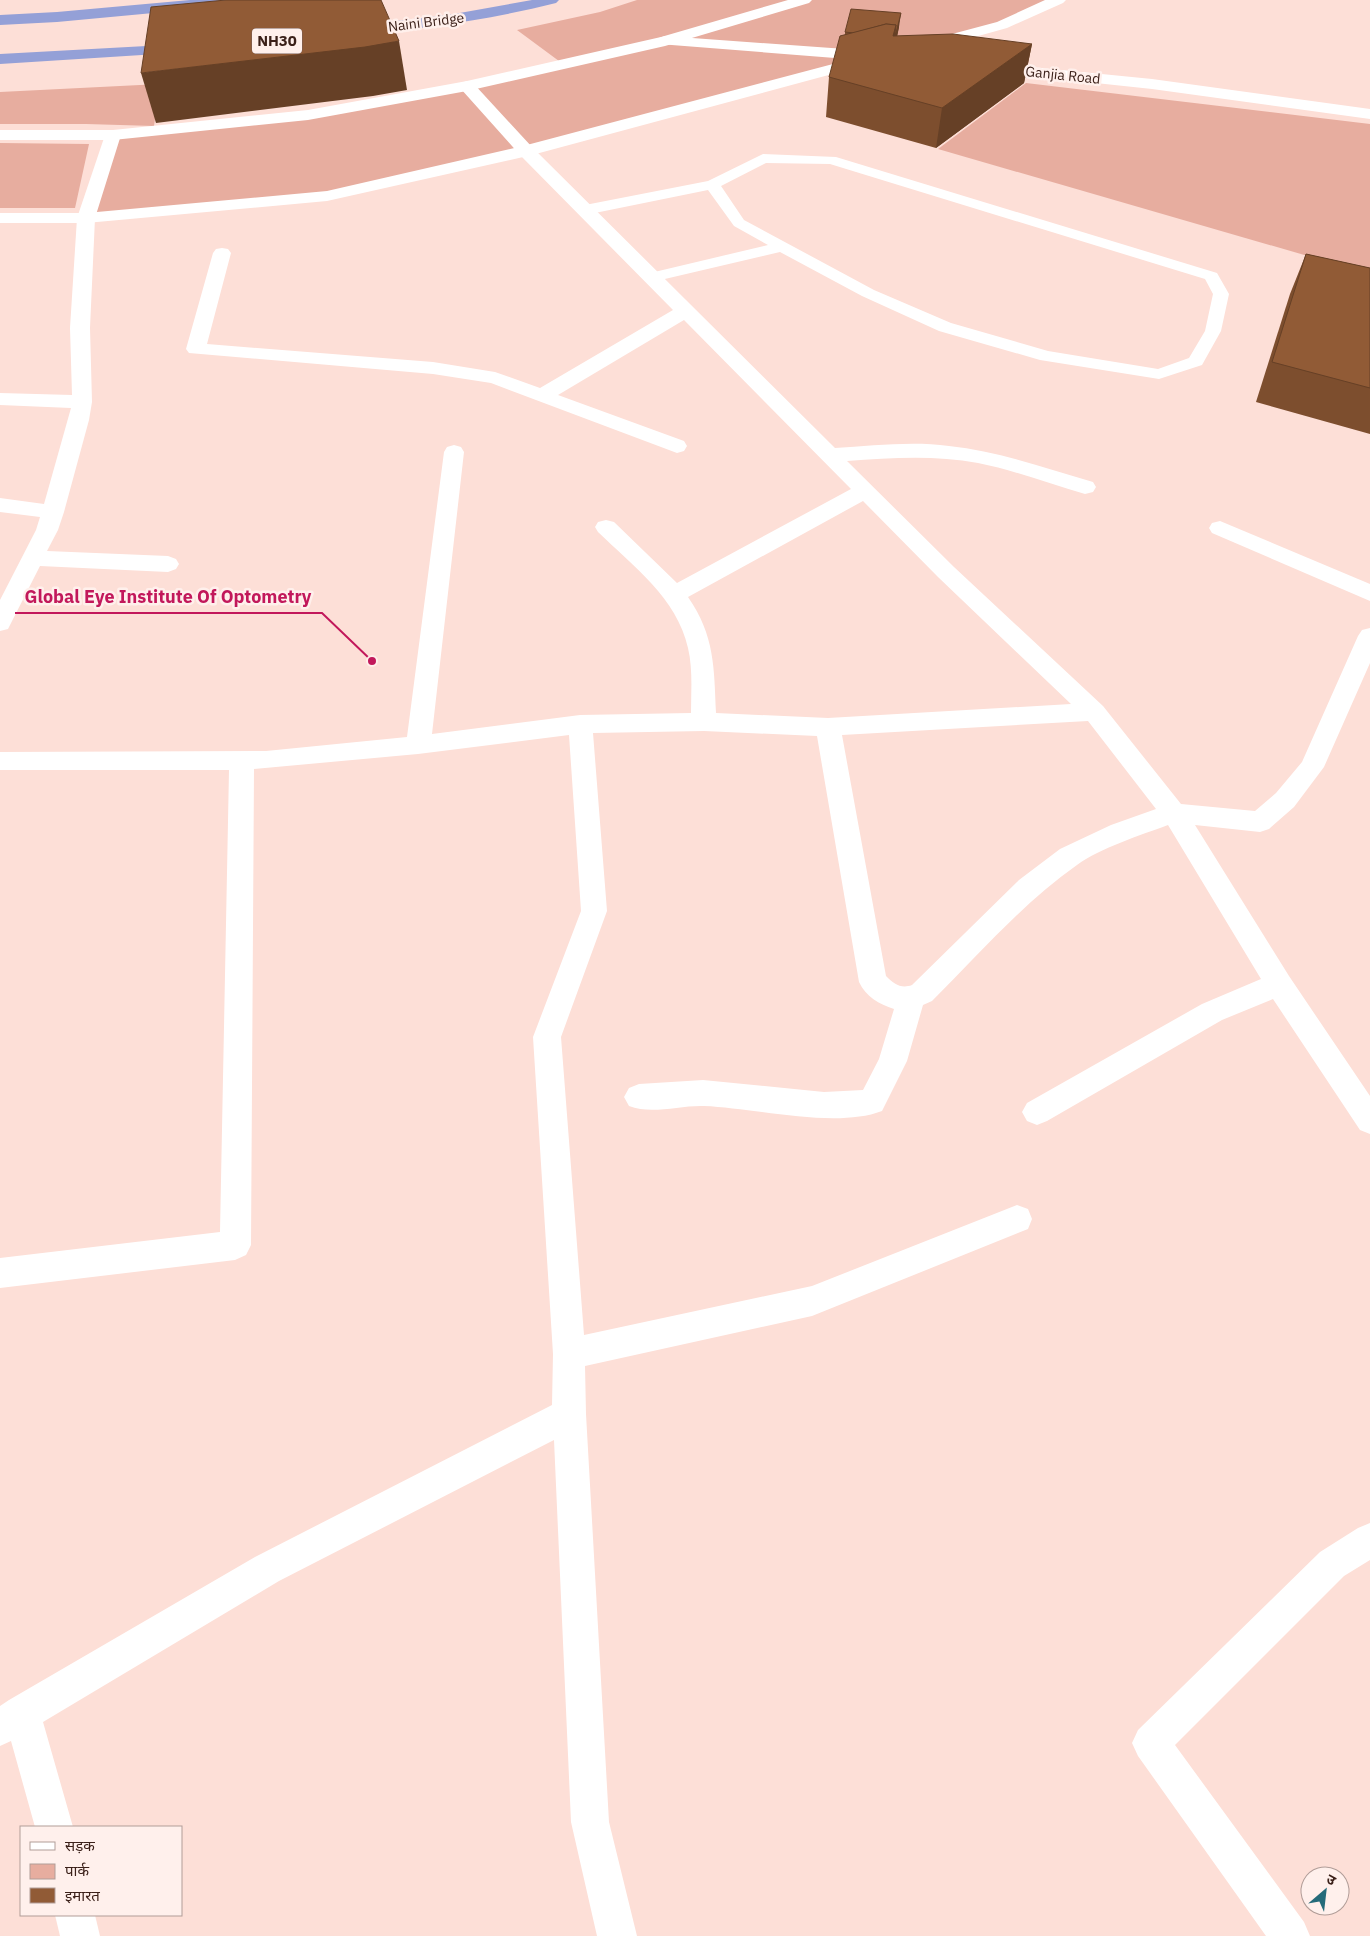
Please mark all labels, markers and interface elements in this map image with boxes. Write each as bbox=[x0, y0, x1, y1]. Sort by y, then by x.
street label: Naini Bridge bbox=[387, 8, 465, 36]
road number: NH30 bbox=[252, 28, 302, 54]
street label: Ganjia Road bbox=[1025, 62, 1101, 88]
callout: Global Eye Institute Of Optometry bbox=[15, 580, 322, 613]
text: Global Eye Institute Of Optometry bbox=[25, 585, 312, 608]
legend bbox=[20, 1826, 182, 1916]
text: सड़क bbox=[65, 1836, 95, 1855]
text: पार्क bbox=[65, 1861, 89, 1880]
north arrow bbox=[1300, 1866, 1350, 1916]
text: उ bbox=[1323, 1870, 1340, 1890]
text: इमारत bbox=[65, 1886, 100, 1905]

